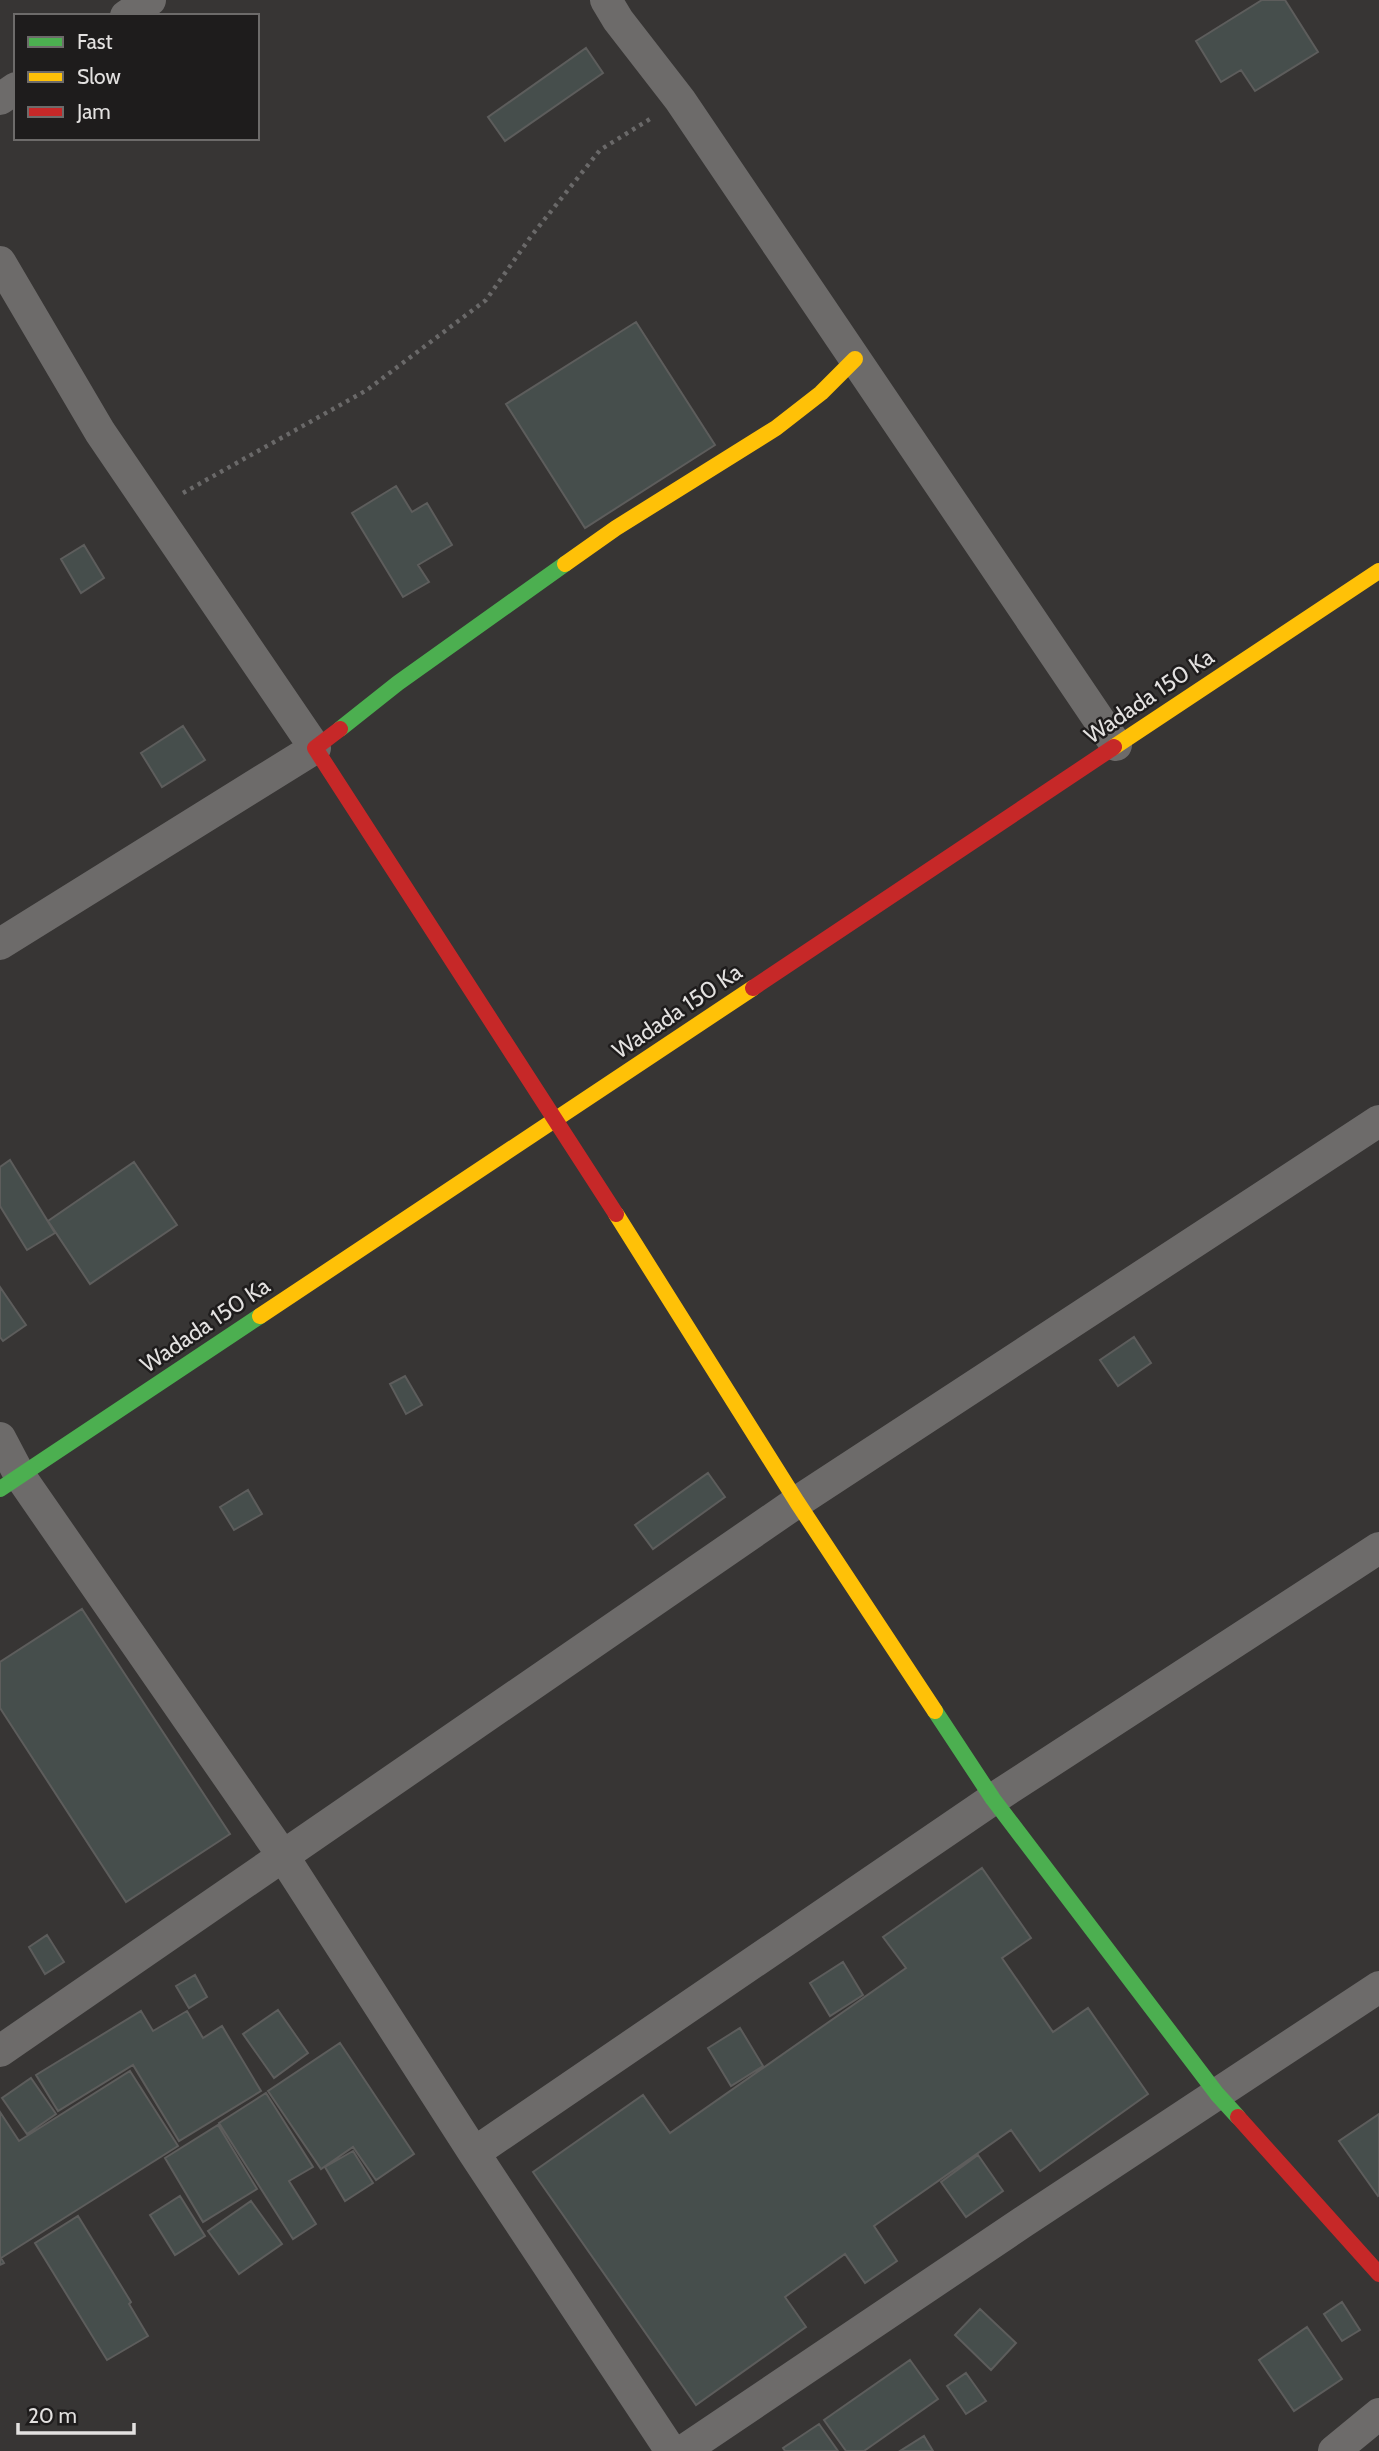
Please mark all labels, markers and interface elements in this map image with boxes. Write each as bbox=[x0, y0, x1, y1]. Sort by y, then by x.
legend bbox=[14, 14, 259, 140]
text: Fast bbox=[77, 29, 113, 54]
text: Slow bbox=[77, 64, 121, 89]
text: Jam bbox=[76, 99, 111, 124]
street label: Wadada 150 Ka bbox=[1079, 642, 1219, 750]
street label: Wadada 150 Ka bbox=[607, 957, 747, 1065]
street label: Wadada 150 Ka bbox=[135, 1271, 275, 1379]
scale bar bbox=[18, 2392, 133, 2436]
text: 20 m bbox=[28, 2403, 77, 2428]

